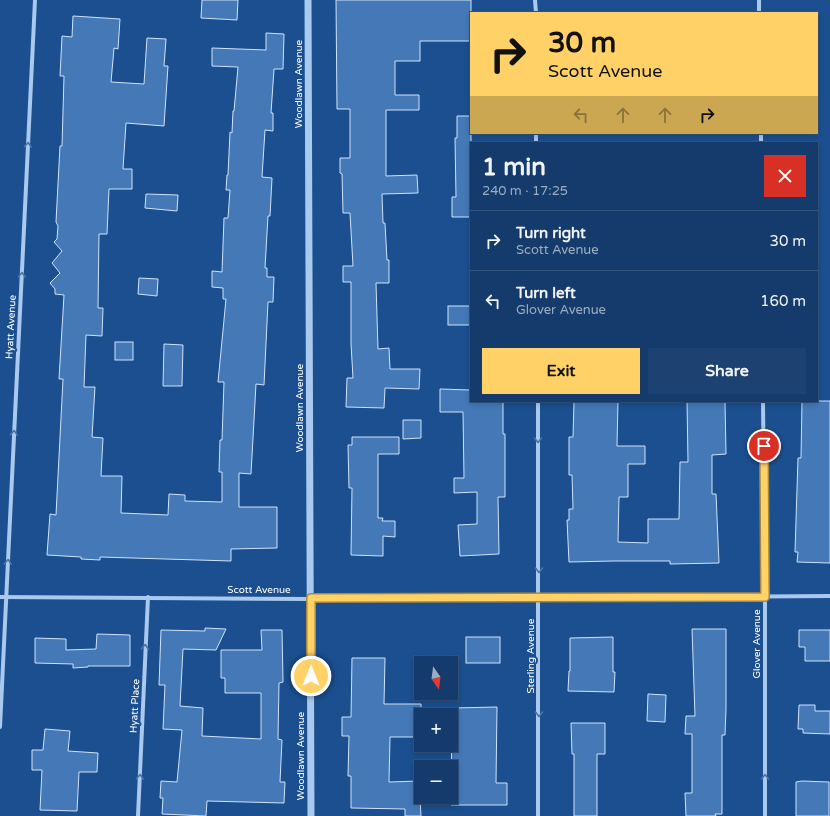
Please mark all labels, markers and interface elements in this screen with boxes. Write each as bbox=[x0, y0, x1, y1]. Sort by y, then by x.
text: 30 m bbox=[548, 26, 616, 60]
icon: right bbox=[482, 28, 534, 80]
street label: Woodlawn Avenue bbox=[293, 39, 305, 128]
text: Scott Avenue bbox=[548, 60, 662, 82]
icon: left bbox=[570, 104, 592, 126]
icon: ahead bbox=[612, 104, 634, 126]
icon: ahead bbox=[654, 104, 676, 126]
icon: right bbox=[696, 104, 718, 126]
one-way arrow bbox=[24, 142, 33, 148]
text: 1 min bbox=[482, 153, 546, 182]
button: close bbox=[764, 155, 806, 197]
text: 240 m · 17:25 bbox=[482, 183, 568, 199]
text: Turn right bbox=[516, 224, 586, 242]
icon: right bbox=[482, 230, 504, 252]
text: 30 m bbox=[769, 232, 806, 250]
text: Scott Avenue bbox=[516, 242, 599, 258]
one-way arrow bbox=[17, 272, 26, 278]
text: Turn left bbox=[516, 284, 576, 302]
icon: left bbox=[482, 290, 504, 312]
text: 160 m bbox=[760, 292, 806, 310]
street label: Hyatt Avenue bbox=[3, 294, 19, 359]
text: Glover Avenue bbox=[516, 302, 606, 318]
button: Exit bbox=[482, 348, 640, 394]
button: Share bbox=[648, 348, 806, 394]
street label: Woodlawn Avenue bbox=[294, 363, 306, 452]
pin bbox=[747, 429, 781, 463]
one-way arrow bbox=[10, 430, 18, 436]
icon: arrive bbox=[753, 435, 775, 457]
one-way arrow bbox=[534, 437, 542, 443]
one-way arrow bbox=[3, 559, 12, 565]
one-way arrow bbox=[535, 567, 543, 573]
street label: Scott Avenue bbox=[227, 584, 291, 596]
street label: Glover Avenue bbox=[751, 609, 763, 679]
street label: Sterling Avenue bbox=[525, 618, 537, 693]
one-way arrow bbox=[141, 644, 150, 650]
position arrow bbox=[290, 655, 332, 697]
north arrow bbox=[414, 656, 458, 700]
map controls bbox=[414, 656, 458, 804]
street label: Hyatt Place bbox=[128, 678, 142, 733]
button: + bbox=[414, 708, 458, 752]
street label: Woodlawn Avenue bbox=[295, 711, 307, 800]
one-way arrow bbox=[535, 711, 543, 717]
button: − bbox=[414, 760, 458, 804]
one-way arrow bbox=[135, 774, 144, 780]
one-way arrow bbox=[761, 774, 769, 780]

